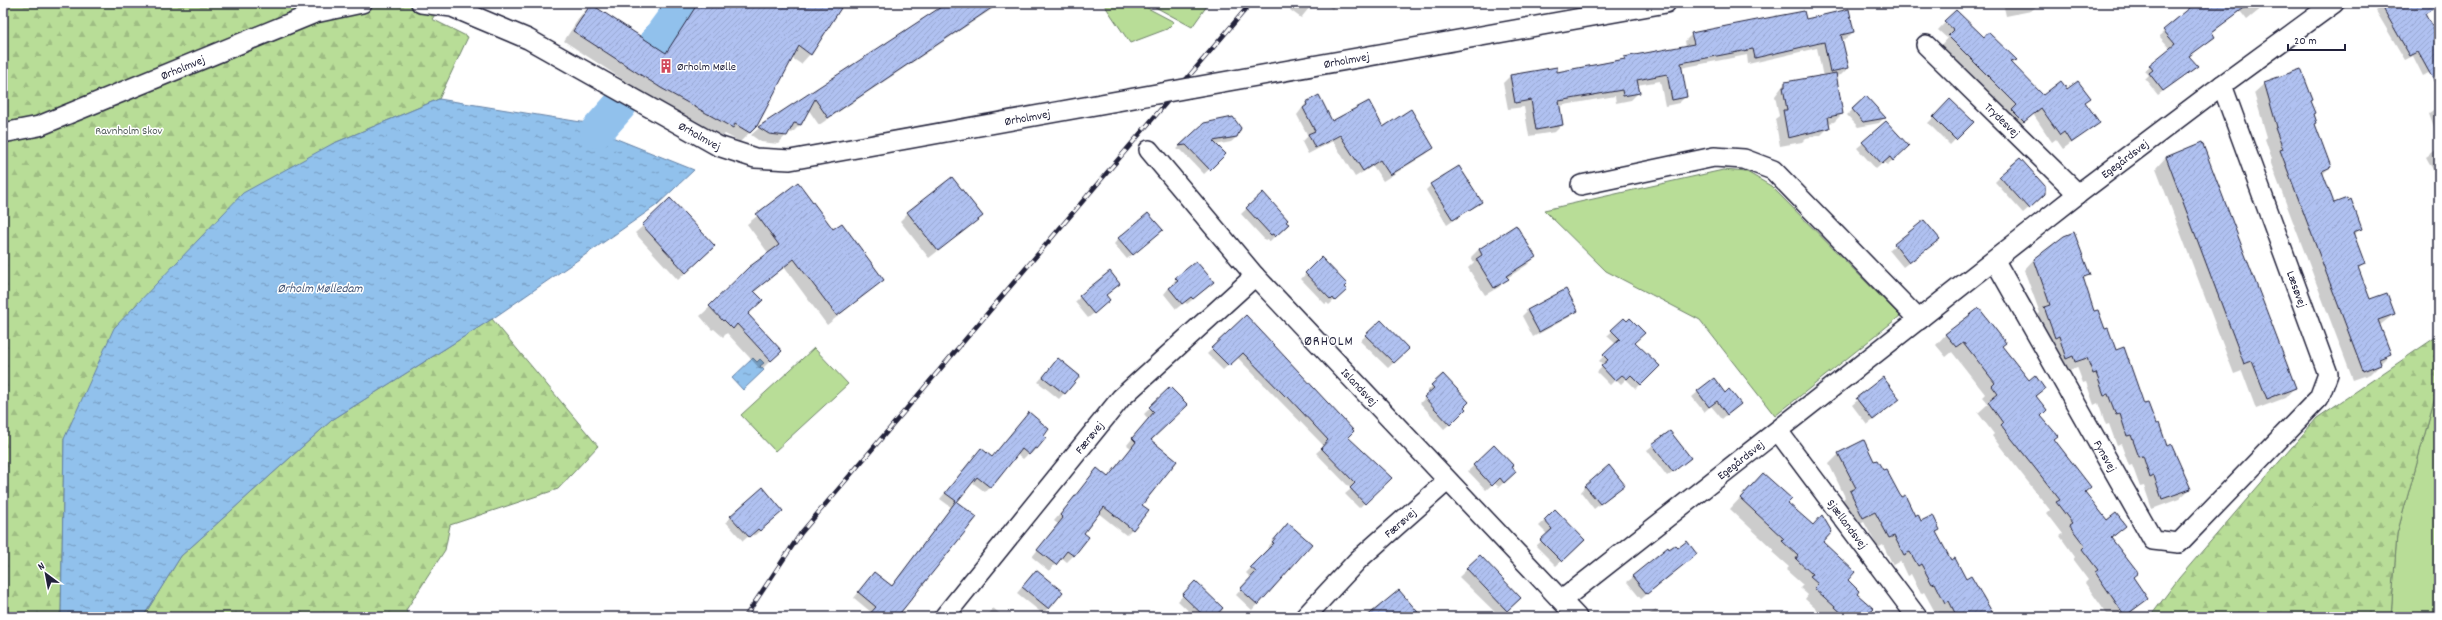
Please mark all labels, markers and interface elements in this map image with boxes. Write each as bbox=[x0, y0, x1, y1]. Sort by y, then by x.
scale bar bbox=[2288, 26, 2345, 52]
text: 20 m bbox=[2294, 33, 2317, 50]
street label: Ørholmvej bbox=[1322, 49, 1371, 74]
street label: Ørholmvej bbox=[159, 52, 208, 85]
building icon: Ørholm Mølle bbox=[658, 58, 674, 74]
place label: Ørholm Mølle bbox=[677, 59, 736, 76]
street label: Trydesvej bbox=[1980, 100, 2023, 142]
street label: Ørholmvej bbox=[1003, 106, 1052, 131]
street label: Ørholmvej bbox=[675, 118, 722, 156]
park label: Ravnholm Skov bbox=[95, 123, 163, 140]
street label: Egegårdsvej bbox=[2098, 136, 2153, 184]
street label: Læsøvej bbox=[2281, 269, 2310, 310]
water label: Ørholm Mølledam bbox=[277, 280, 364, 299]
district label: ØRHOLM bbox=[1304, 332, 1354, 352]
street label: Islandsvej bbox=[1336, 365, 1381, 411]
street label: Færøvej bbox=[1072, 418, 1109, 458]
street label: Egegårdsvej bbox=[1714, 437, 1769, 485]
street label: Fynsvej bbox=[2088, 438, 2120, 476]
street label: Sjællandsvej bbox=[1822, 496, 1871, 553]
street label: Færøvej bbox=[1381, 505, 1421, 543]
north arrow bbox=[26, 554, 66, 594]
text: N bbox=[35, 559, 49, 575]

